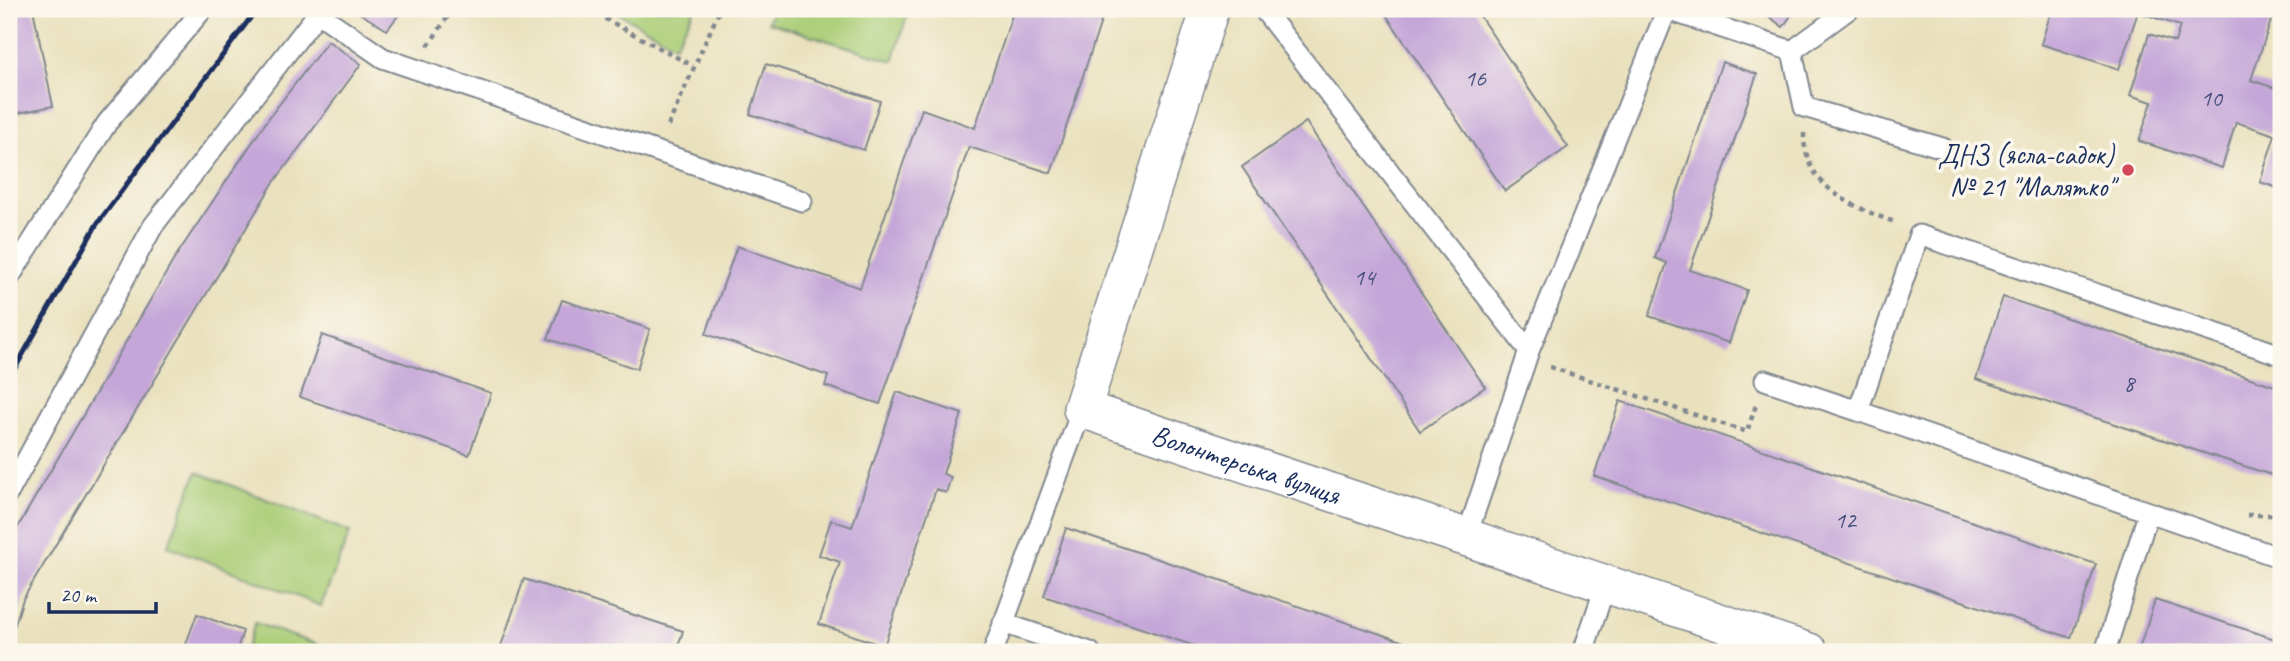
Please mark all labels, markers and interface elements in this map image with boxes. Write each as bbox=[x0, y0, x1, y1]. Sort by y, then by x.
house number: 16 bbox=[1464, 63, 1487, 93]
house number: 10 bbox=[2200, 83, 2224, 113]
place label: ДНЗ (ясла-садок) № 21 "Малятко" bbox=[1938, 137, 2119, 204]
marker: ДНЗ (ясла-садок) № 21 "Малятко" bbox=[2120, 162, 2136, 178]
house number: 14 bbox=[1353, 262, 1377, 292]
house number: 8 bbox=[2124, 368, 2137, 398]
street label: Волонтерська вулиця bbox=[1147, 416, 1346, 512]
house number: 12 bbox=[1834, 505, 1858, 535]
scale bar bbox=[49, 570, 156, 614]
text: 20 m bbox=[60, 582, 98, 608]

